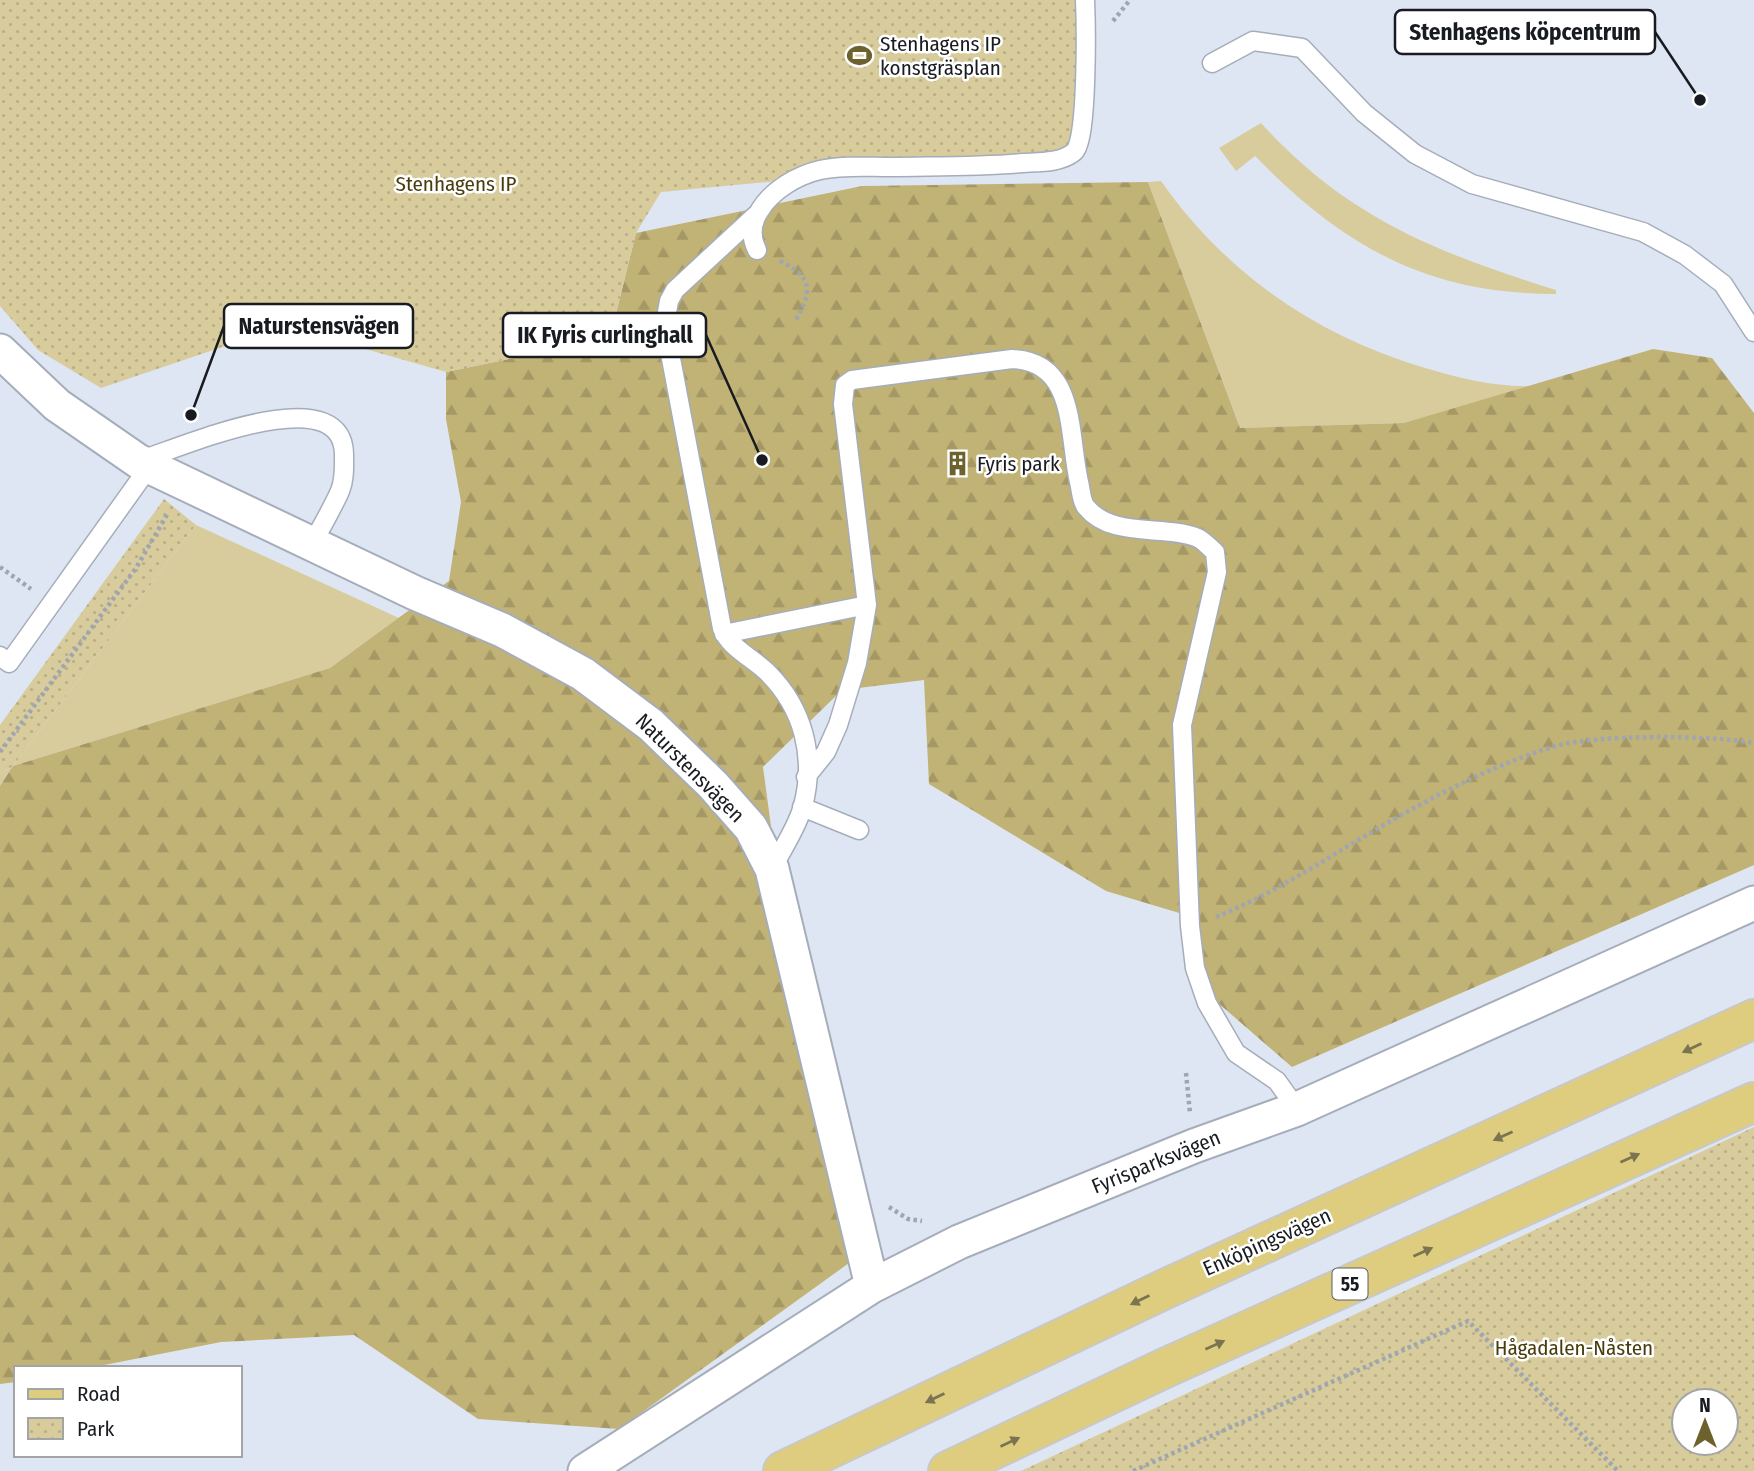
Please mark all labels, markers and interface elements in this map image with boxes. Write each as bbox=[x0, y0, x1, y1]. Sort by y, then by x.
callout: Stenhagens köpcentrum bbox=[1395, 10, 1655, 54]
text: Stenhagens köpcentrum bbox=[1409, 18, 1641, 46]
place label: Stenhagens IP konstgräsplan bbox=[880, 31, 1001, 81]
sports icon: Stenhagens IP konstgräsplan bbox=[846, 42, 874, 70]
park label: Stenhagens IP bbox=[396, 171, 516, 197]
callout: Naturstensvägen bbox=[224, 304, 413, 348]
text: Naturstensvägen bbox=[239, 312, 399, 340]
callout: IK Fyris curlinghall bbox=[503, 313, 706, 357]
text: IK Fyris curlinghall bbox=[517, 321, 694, 349]
building icon: Fyris park bbox=[943, 450, 971, 478]
place label: Fyris park bbox=[977, 451, 1060, 477]
street label: Naturstensvägen bbox=[630, 708, 750, 828]
one-way arrow bbox=[1682, 1042, 1702, 1053]
street label: Fyrisparksvägen bbox=[1088, 1124, 1224, 1200]
one-way arrow bbox=[1493, 1131, 1514, 1142]
one-way arrow bbox=[1620, 1152, 1640, 1164]
street label: Enköpingsvägen bbox=[1199, 1202, 1335, 1282]
one-way arrow bbox=[1413, 1246, 1433, 1258]
road number: 55 bbox=[1332, 1268, 1368, 1300]
one-way arrow bbox=[1130, 1295, 1150, 1306]
park label: Hågadalen-Nåsten bbox=[1495, 1335, 1653, 1361]
one-way arrow bbox=[1205, 1339, 1226, 1350]
legend bbox=[14, 1366, 242, 1457]
text: Road bbox=[77, 1381, 121, 1407]
north arrow bbox=[1670, 1387, 1740, 1457]
one-way arrow bbox=[925, 1393, 945, 1404]
text: N bbox=[1699, 1394, 1711, 1417]
text: Park bbox=[77, 1416, 115, 1442]
one-way arrow bbox=[999, 1436, 1020, 1447]

